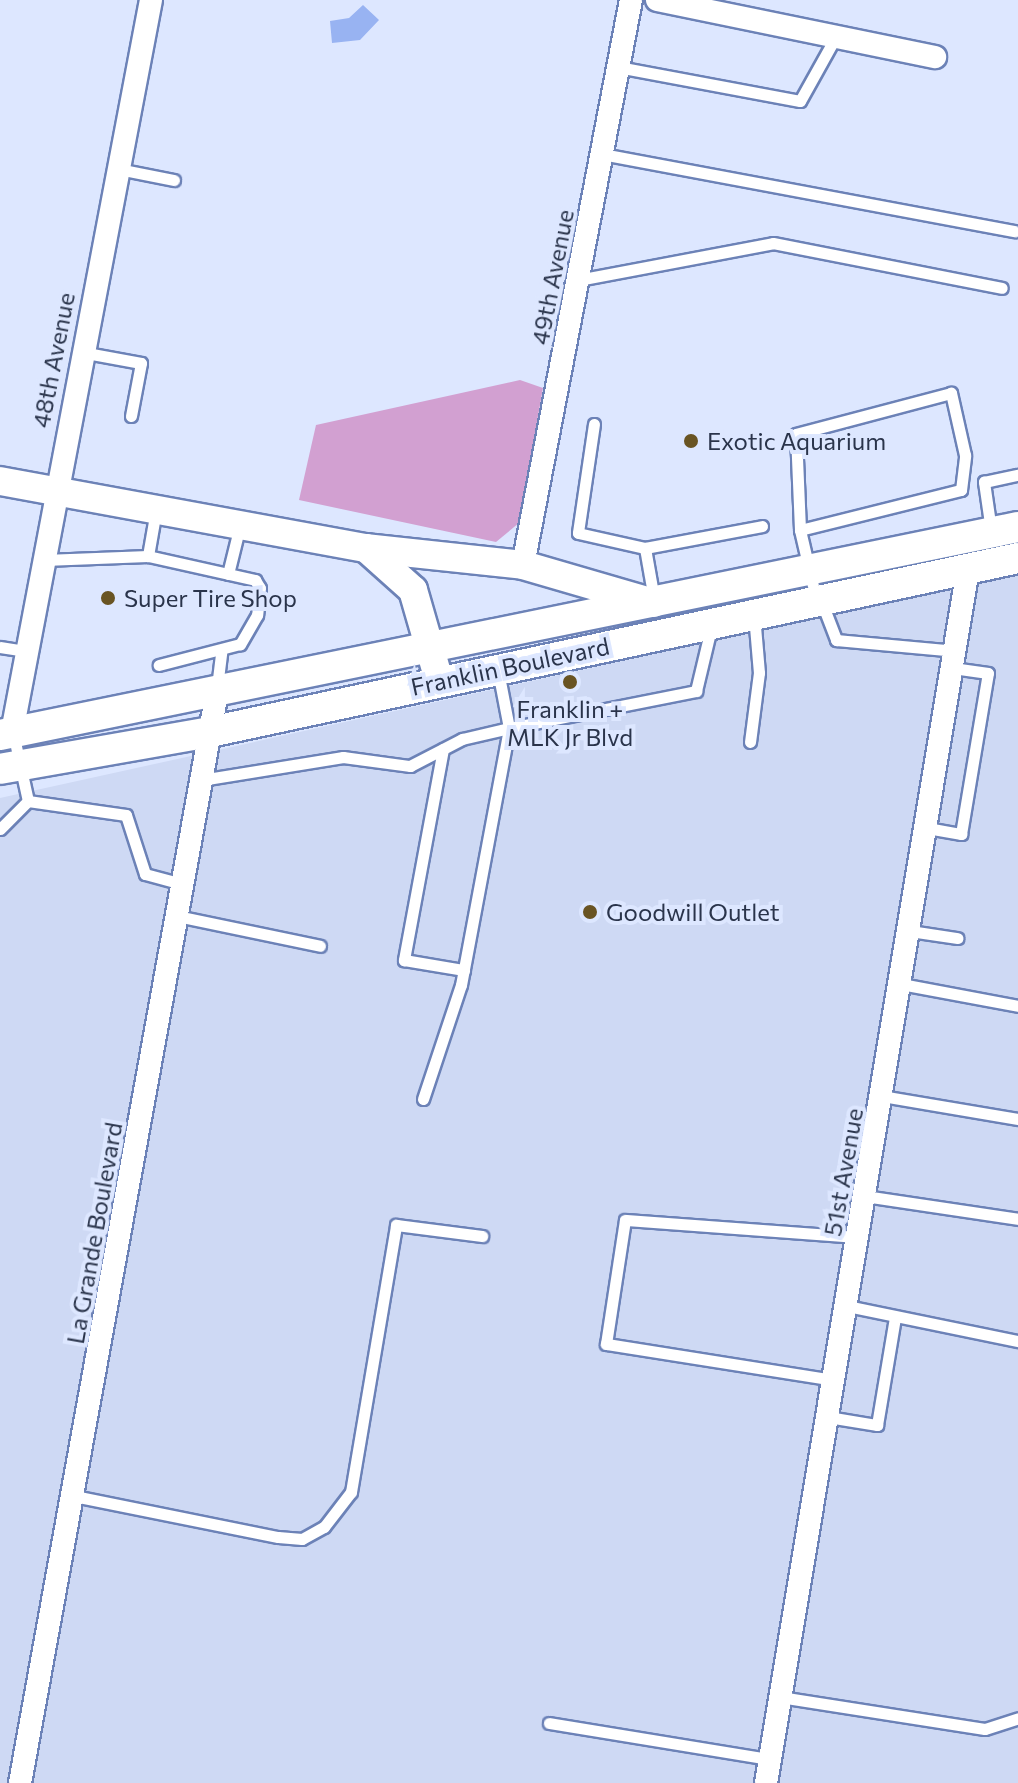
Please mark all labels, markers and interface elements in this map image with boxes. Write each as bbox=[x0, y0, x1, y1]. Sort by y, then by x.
street label: 49th Avenue bbox=[525, 207, 579, 347]
street label: 48th Avenue bbox=[26, 290, 80, 430]
place label: Exotic Aquarium bbox=[707, 427, 886, 455]
marker: Exotic Aquarium bbox=[682, 432, 700, 450]
place label: Super Tire Shop bbox=[124, 584, 297, 612]
marker: Super Tire Shop bbox=[99, 589, 117, 607]
street label: Franklin Boulevard bbox=[408, 631, 612, 701]
marker: Franklin + MLK Jr Blvd bbox=[561, 673, 579, 691]
place label: Franklin + MLK Jr Blvd bbox=[507, 695, 633, 751]
place label: Goodwill Outlet bbox=[606, 898, 780, 926]
marker: Goodwill Outlet bbox=[581, 903, 599, 921]
street label: 51st Avenue bbox=[818, 1106, 868, 1238]
street label: La Grande Boulevard bbox=[60, 1120, 128, 1346]

